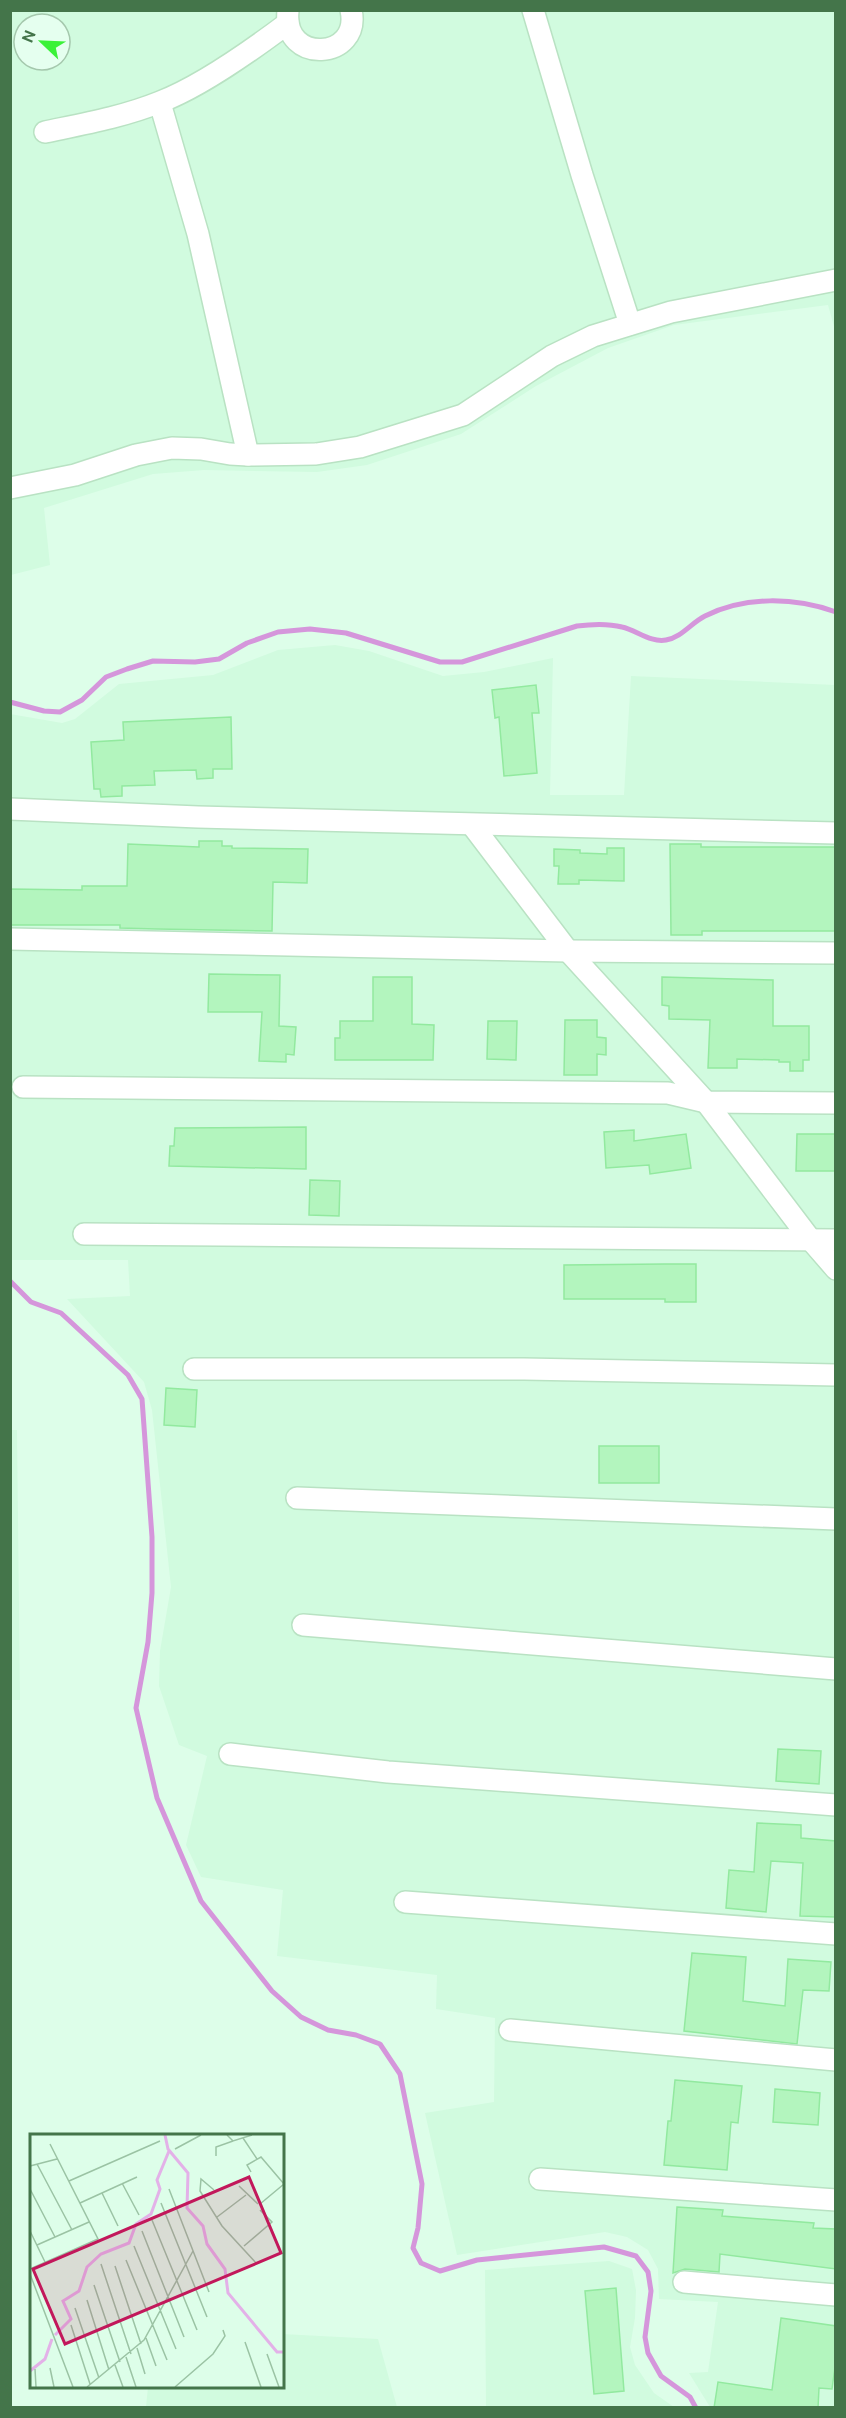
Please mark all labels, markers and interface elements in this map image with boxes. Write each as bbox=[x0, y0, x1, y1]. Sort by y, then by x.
north arrow bbox=[12, 12, 72, 72]
text: N bbox=[18, 27, 39, 45]
inset map bbox=[30, 2134, 284, 2388]

